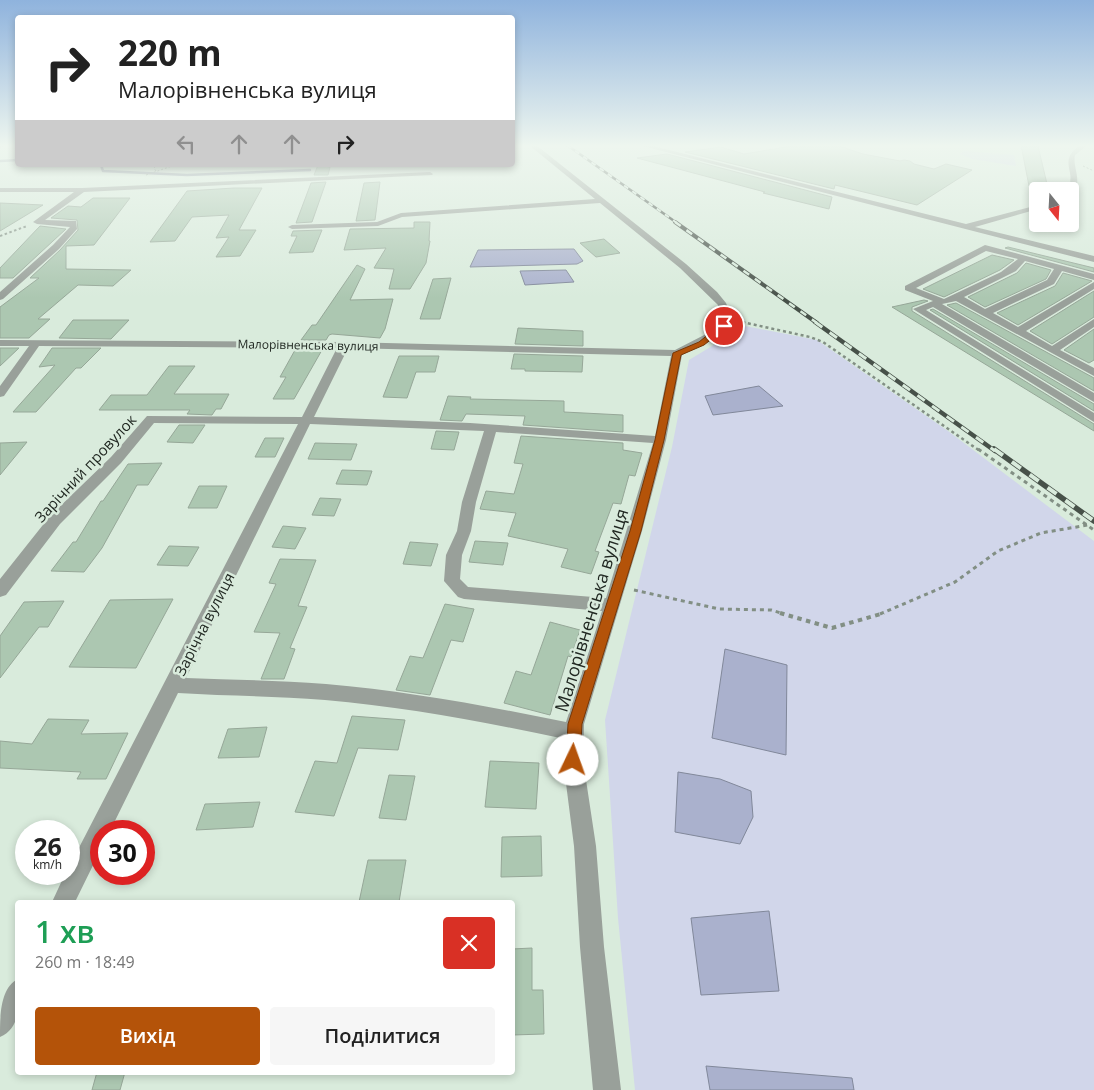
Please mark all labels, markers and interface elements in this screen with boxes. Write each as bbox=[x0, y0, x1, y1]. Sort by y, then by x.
text: 220 m bbox=[118, 29, 222, 76]
icon: right bbox=[35, 35, 100, 100]
text: Малорівненська вулиця bbox=[118, 74, 377, 104]
icon: left bbox=[172, 130, 200, 158]
icon: ahead bbox=[225, 130, 253, 158]
icon: ahead bbox=[278, 130, 306, 158]
icon: right bbox=[331, 130, 359, 158]
north arrow bbox=[1029, 182, 1079, 232]
map controls bbox=[1029, 182, 1079, 232]
pin bbox=[703, 305, 745, 347]
icon: arrive bbox=[710, 312, 738, 340]
street label: Малорівненська вулиця bbox=[237, 335, 379, 355]
street label: Зарічний провулок bbox=[30, 410, 140, 526]
street label: Малорівненська вулиця bbox=[549, 505, 633, 715]
street label: Зарічна вулиця bbox=[169, 569, 239, 679]
position arrow bbox=[546, 733, 598, 785]
speed limit sign: 30 bbox=[90, 820, 155, 885]
text: 26 bbox=[33, 829, 62, 863]
text: km/h bbox=[33, 856, 62, 873]
text: 1 хв bbox=[35, 911, 95, 952]
button: close bbox=[443, 917, 495, 969]
text: 260 m · 18:49 bbox=[35, 951, 135, 973]
button: Вихід bbox=[35, 1007, 260, 1065]
button: Поділитися bbox=[270, 1007, 495, 1065]

